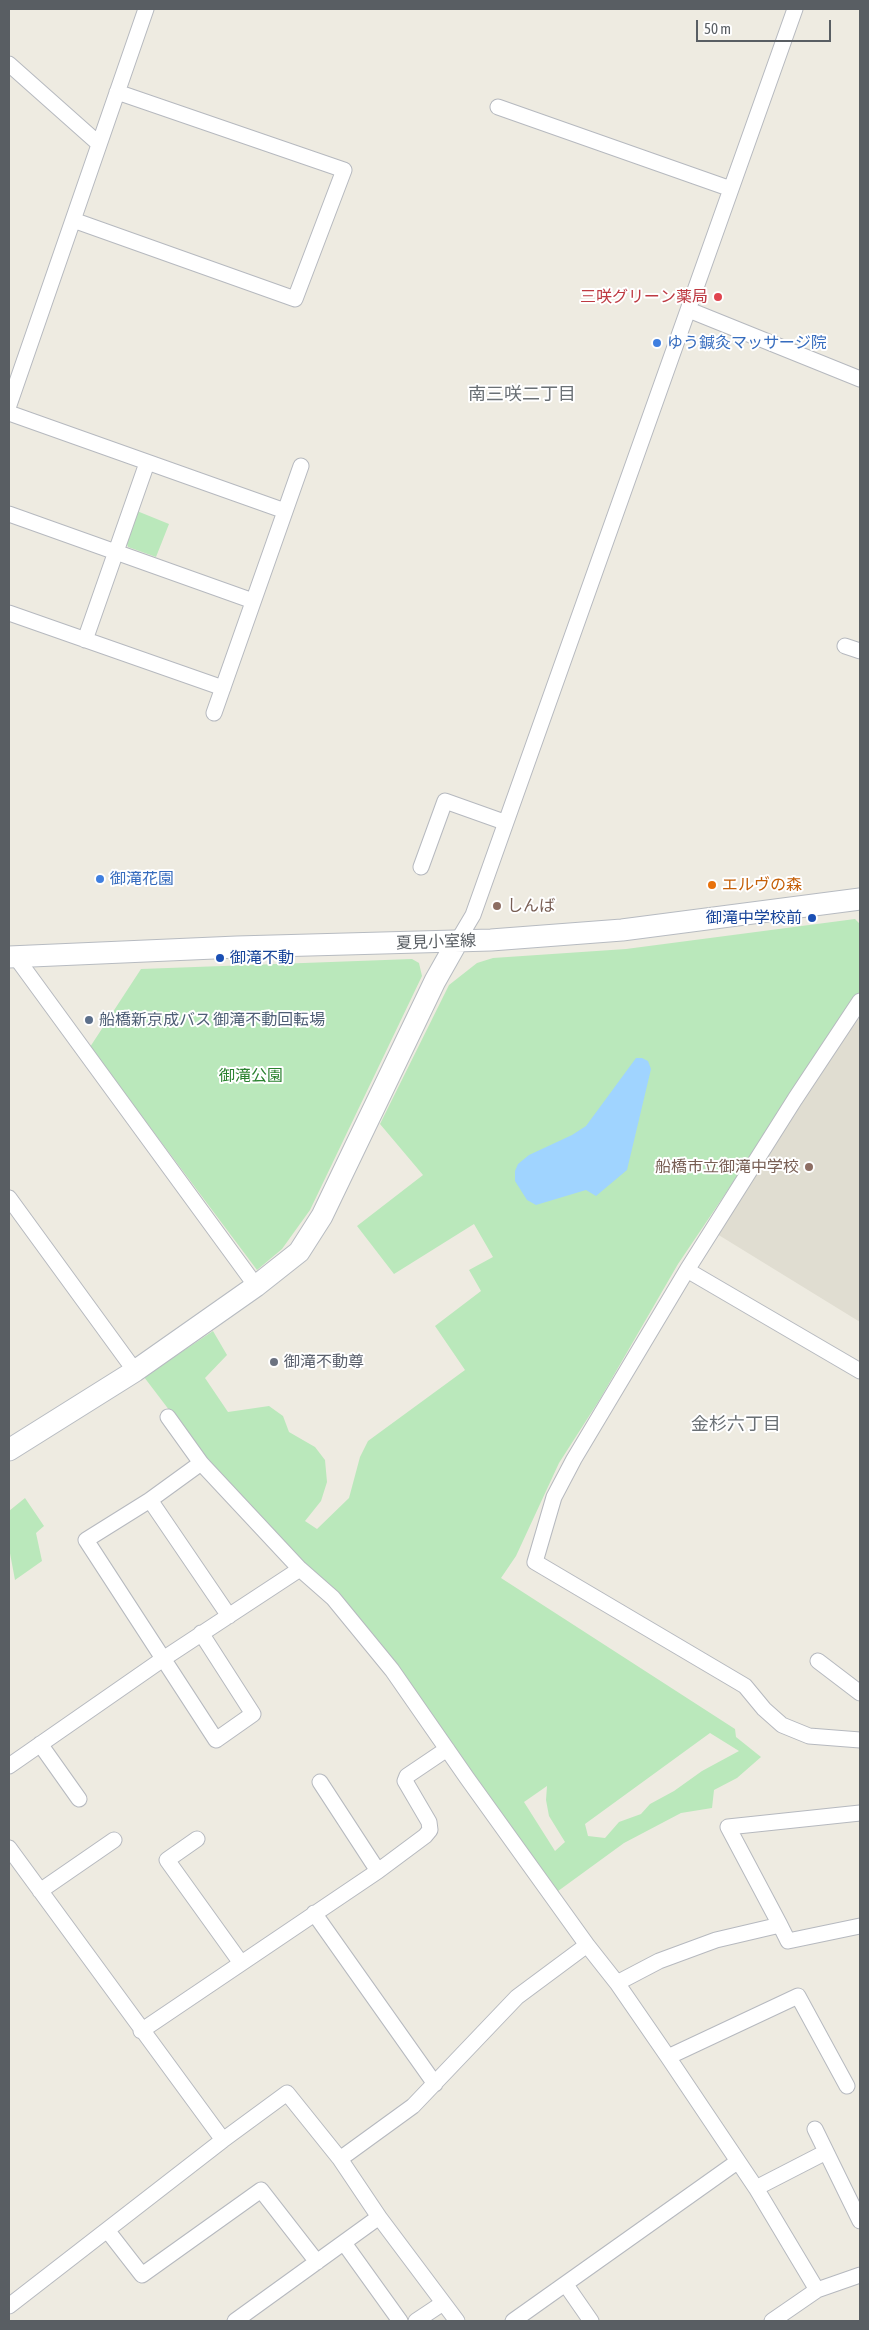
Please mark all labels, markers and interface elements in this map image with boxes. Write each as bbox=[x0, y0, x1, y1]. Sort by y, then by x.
scale bar bbox=[699, 10, 834, 42]
text: 50 m bbox=[704, 20, 731, 37]
place label: 三咲グリーン薬局 bbox=[580, 287, 708, 307]
marker: 三咲グリーン薬局 bbox=[712, 291, 724, 303]
place label: ゆう鍼灸マッサージ院 bbox=[667, 333, 827, 353]
marker: ゆう鍼灸マッサージ院 bbox=[651, 337, 663, 349]
district label: 南三咲二丁目 bbox=[468, 383, 576, 405]
place label: 御滝花園 bbox=[110, 869, 174, 889]
marker: 御滝花園 bbox=[94, 873, 106, 885]
place label: エルヴの森 bbox=[722, 875, 802, 895]
marker: エルヴの森 bbox=[706, 879, 718, 891]
place label: しんば bbox=[507, 896, 555, 916]
marker: しんば bbox=[491, 900, 503, 912]
place label: 御滝中学校前 bbox=[706, 908, 802, 928]
marker: 御滝中学校前 bbox=[806, 912, 818, 924]
street label: 夏見小室線 bbox=[396, 931, 476, 953]
place label: 御滝不動 bbox=[230, 948, 294, 968]
marker: 御滝不動 bbox=[214, 952, 226, 964]
place label: 船橋新京成バス 御滝不動回転場 bbox=[99, 1010, 325, 1030]
marker: 船橋新京成バス 御滝不動回転場 bbox=[83, 1014, 95, 1026]
park label: 御滝公園 bbox=[219, 1066, 283, 1086]
place label: 船橋市立御滝中学校 bbox=[655, 1157, 799, 1177]
marker: 船橋市立御滝中学校 bbox=[803, 1161, 815, 1173]
place label: 御滝不動尊 bbox=[284, 1352, 364, 1372]
marker: 御滝不動尊 bbox=[268, 1356, 280, 1368]
district label: 金杉六丁目 bbox=[691, 1413, 781, 1435]

